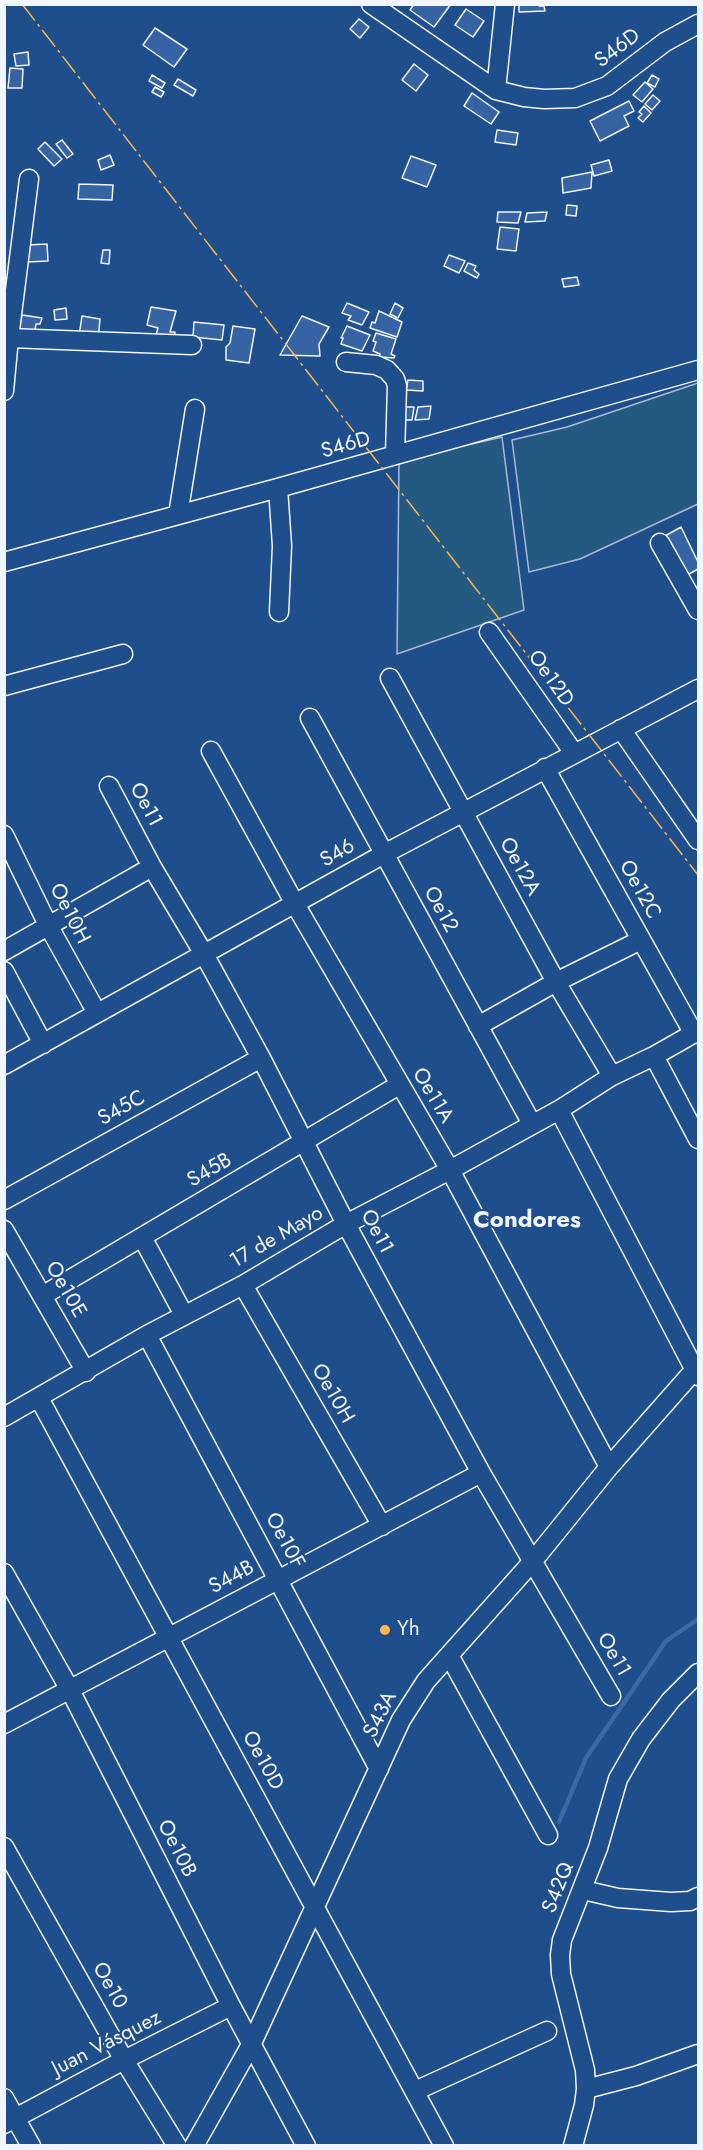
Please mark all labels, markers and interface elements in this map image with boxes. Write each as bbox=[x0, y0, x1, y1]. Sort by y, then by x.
street label: S46D bbox=[590, 24, 646, 74]
street label: S46D bbox=[318, 427, 374, 465]
street label: Oe12D bbox=[522, 646, 578, 712]
street label: Oe11 bbox=[123, 779, 167, 831]
street label: Oe12A bbox=[493, 833, 545, 901]
street label: S46 bbox=[316, 834, 360, 874]
street label: Oe12C bbox=[613, 856, 665, 924]
street label: Oe10H bbox=[43, 880, 95, 948]
street label: Oe12 bbox=[417, 883, 463, 937]
street label: Oe11A bbox=[406, 1064, 458, 1128]
street label: S45C bbox=[94, 1086, 150, 1132]
street label: S45B bbox=[183, 1148, 237, 1194]
street label: 17 de Mayo bbox=[226, 1201, 328, 1275]
street label: Oe11 bbox=[354, 1206, 398, 1258]
district label: Condores bbox=[473, 1207, 581, 1235]
street label: Oe10E bbox=[39, 1257, 91, 1323]
street label: Oe10H bbox=[305, 1360, 359, 1428]
street label: Oe10F bbox=[259, 1509, 309, 1573]
street label: S44B bbox=[205, 1556, 259, 1600]
place label: Yh bbox=[397, 1617, 420, 1643]
marker: Yh bbox=[378, 1623, 392, 1637]
street label: Oe11 bbox=[591, 1629, 635, 1681]
street label: S43A bbox=[359, 1688, 403, 1742]
street label: Oe10D bbox=[236, 1727, 288, 1795]
street label: Oe10B bbox=[151, 1816, 201, 1882]
street label: S42Q bbox=[538, 1859, 580, 1917]
street label: Oe10 bbox=[86, 1958, 132, 2014]
street label: Juan Vásquez bbox=[48, 2006, 166, 2082]

